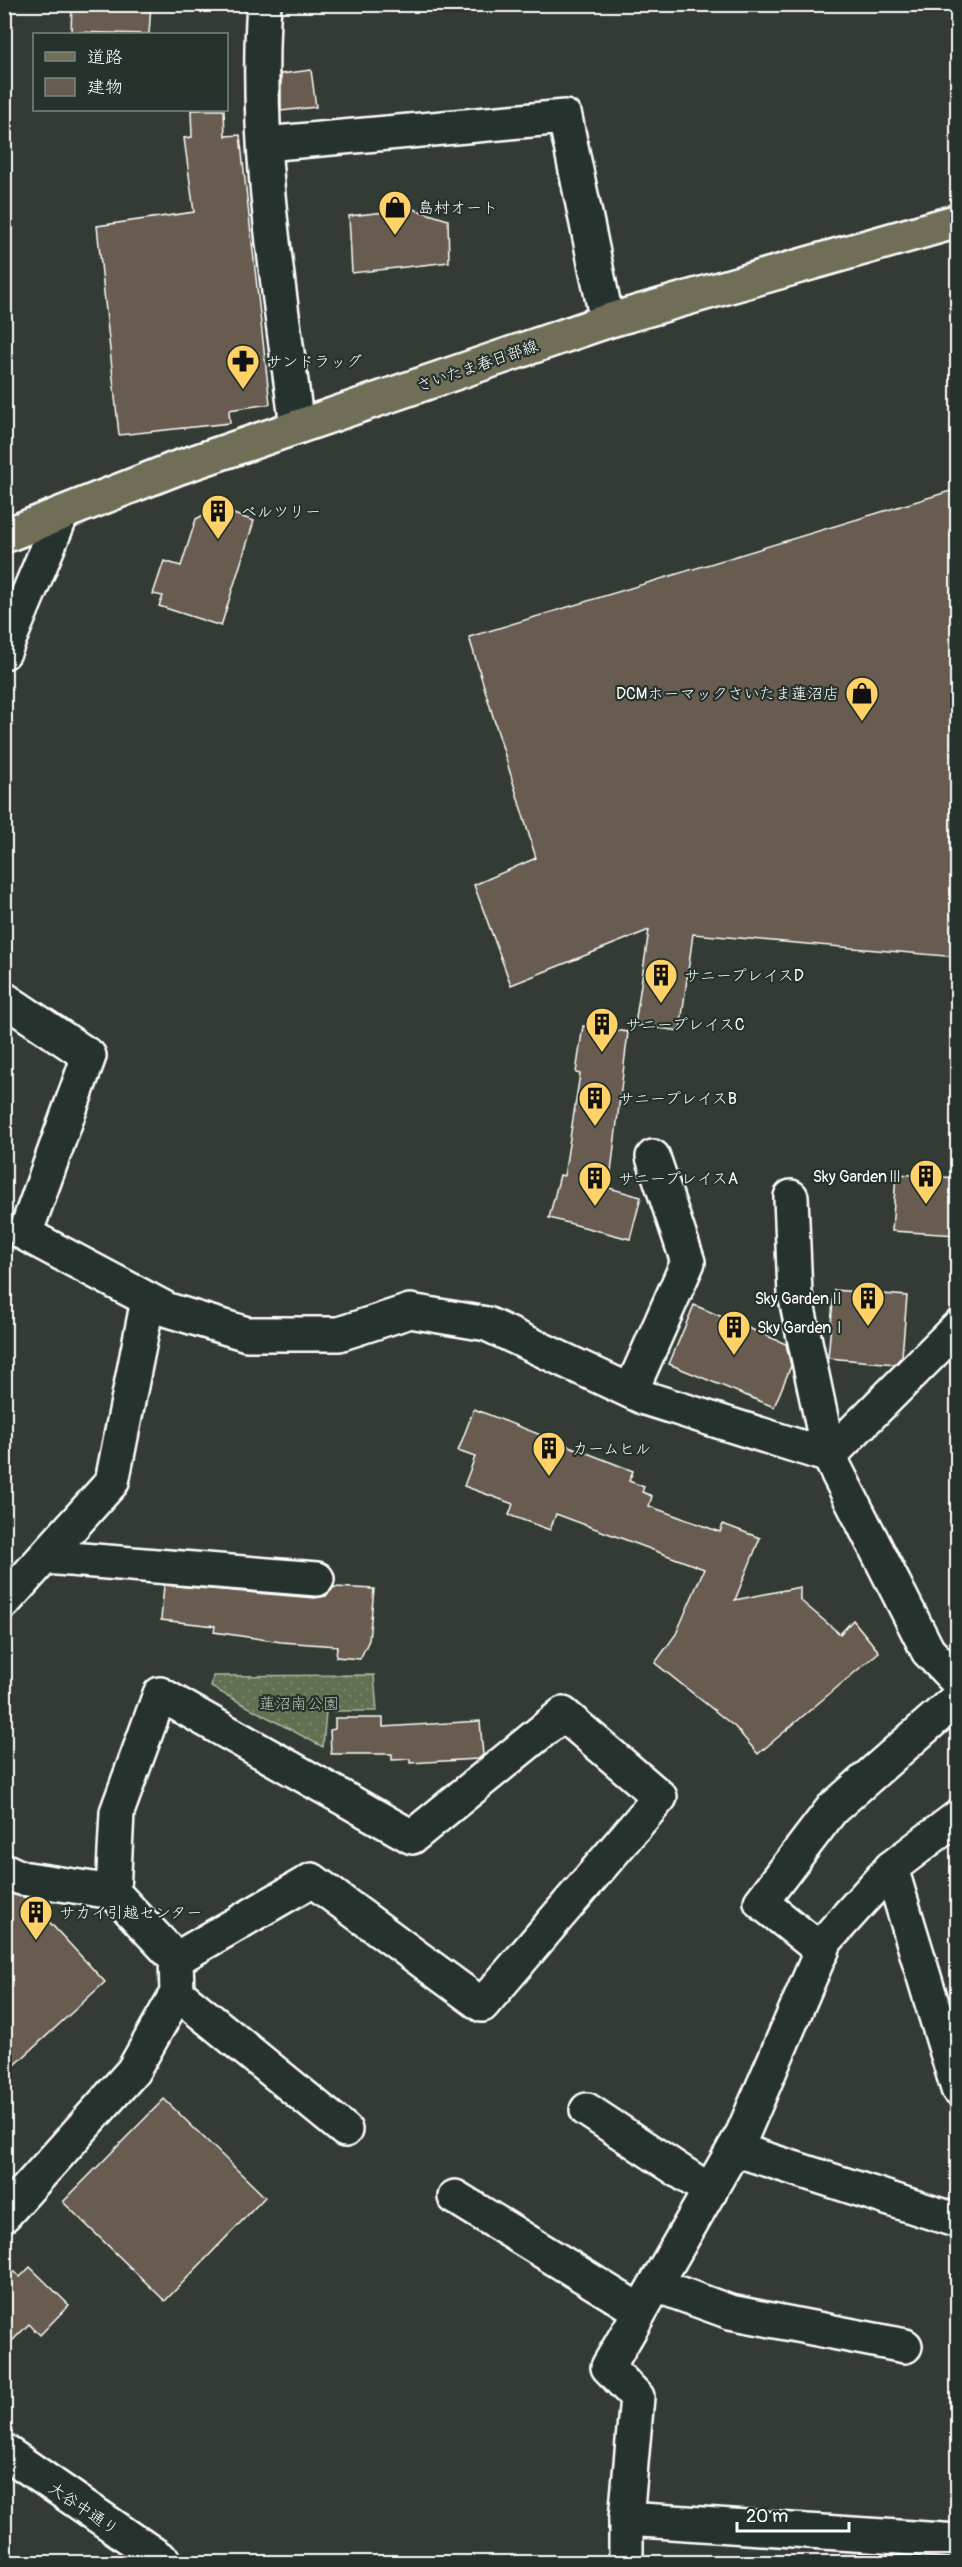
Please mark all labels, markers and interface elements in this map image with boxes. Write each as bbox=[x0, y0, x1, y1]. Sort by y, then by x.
legend bbox=[33, 33, 228, 111]
text: 道路 bbox=[87, 46, 123, 69]
text: 建物 bbox=[87, 76, 123, 99]
shop icon: 島村オート bbox=[377, 189, 413, 236]
place label: 島村オート bbox=[418, 198, 498, 218]
street label: さいたま春日部線 bbox=[414, 336, 541, 396]
pharmacy icon: サンドラッグ bbox=[225, 343, 261, 390]
place label: サンドラッグ bbox=[266, 352, 362, 372]
building icon: ベルツリー bbox=[200, 493, 236, 540]
place label: ベルツリー bbox=[241, 502, 321, 522]
shop icon: DCMホーマックさいたま蓮沼店 bbox=[844, 675, 880, 722]
place label: DCMホーマックさいたま蓮沼店 bbox=[616, 684, 839, 704]
building icon: サニープレイスD bbox=[643, 957, 679, 1004]
place label: サニープレイスD bbox=[684, 966, 804, 986]
building icon: サニープレイスC bbox=[584, 1006, 620, 1053]
place label: サニープレイスC bbox=[625, 1015, 745, 1035]
building icon: サニープレイスB bbox=[577, 1080, 613, 1127]
place label: サニープレイスB bbox=[618, 1089, 737, 1109]
building icon: Sky GardenⅢ bbox=[908, 1158, 944, 1205]
building icon: サニープレイスA bbox=[577, 1160, 613, 1207]
place label: Sky GardenⅢ bbox=[813, 1167, 903, 1187]
place label: サニープレイスA bbox=[618, 1169, 738, 1189]
building icon: Sky GardenⅡ bbox=[850, 1280, 886, 1327]
place label: Sky GardenⅡ bbox=[755, 1289, 845, 1309]
building icon: Sky GardenⅠ bbox=[716, 1309, 752, 1356]
place label: Sky GardenⅠ bbox=[757, 1318, 847, 1338]
building icon: カームヒル bbox=[531, 1430, 567, 1477]
place label: カームヒル bbox=[572, 1439, 651, 1459]
park label: 蓮沼南公園 bbox=[259, 1694, 339, 1714]
building icon: サカイ引越センター bbox=[18, 1894, 54, 1941]
place label: サカイ引越センター bbox=[59, 1903, 202, 1923]
street label: 大谷中通り bbox=[45, 2478, 122, 2539]
scale bar bbox=[737, 2495, 850, 2533]
text: 20 m bbox=[746, 2505, 788, 2528]

